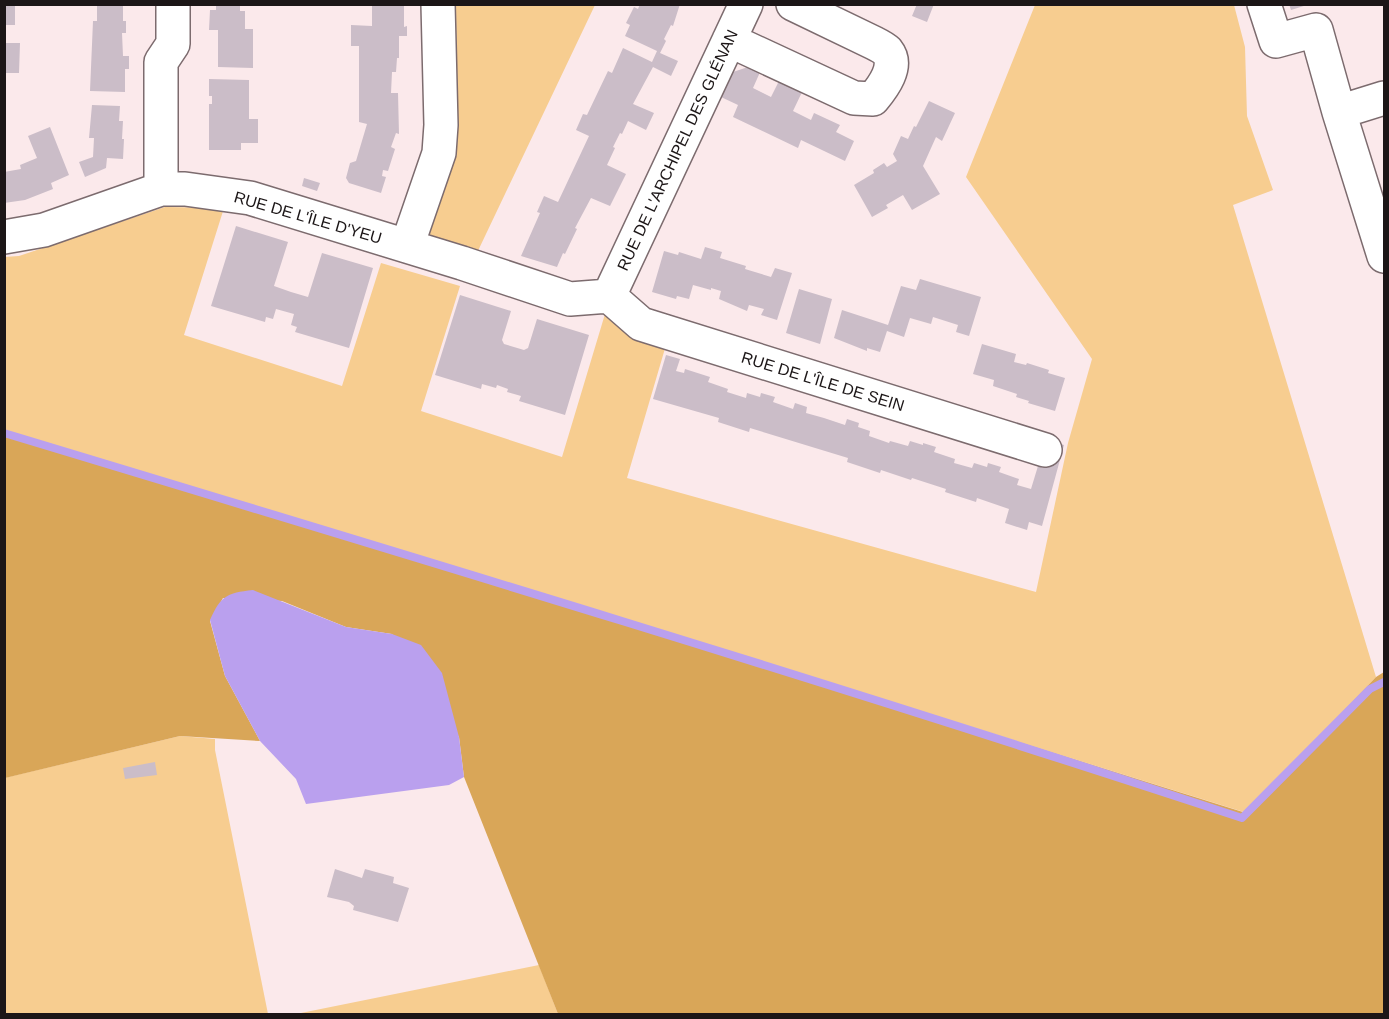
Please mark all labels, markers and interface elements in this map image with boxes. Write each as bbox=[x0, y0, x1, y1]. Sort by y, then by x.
street label: RUE DE L'ARCHIPEL DES GLÉNAN bbox=[613, 27, 741, 273]
street label: RUE DE L'ÎLE D'YEU bbox=[232, 187, 384, 247]
street label: RUE DE L'ÎLE DE SEIN bbox=[739, 348, 907, 414]

